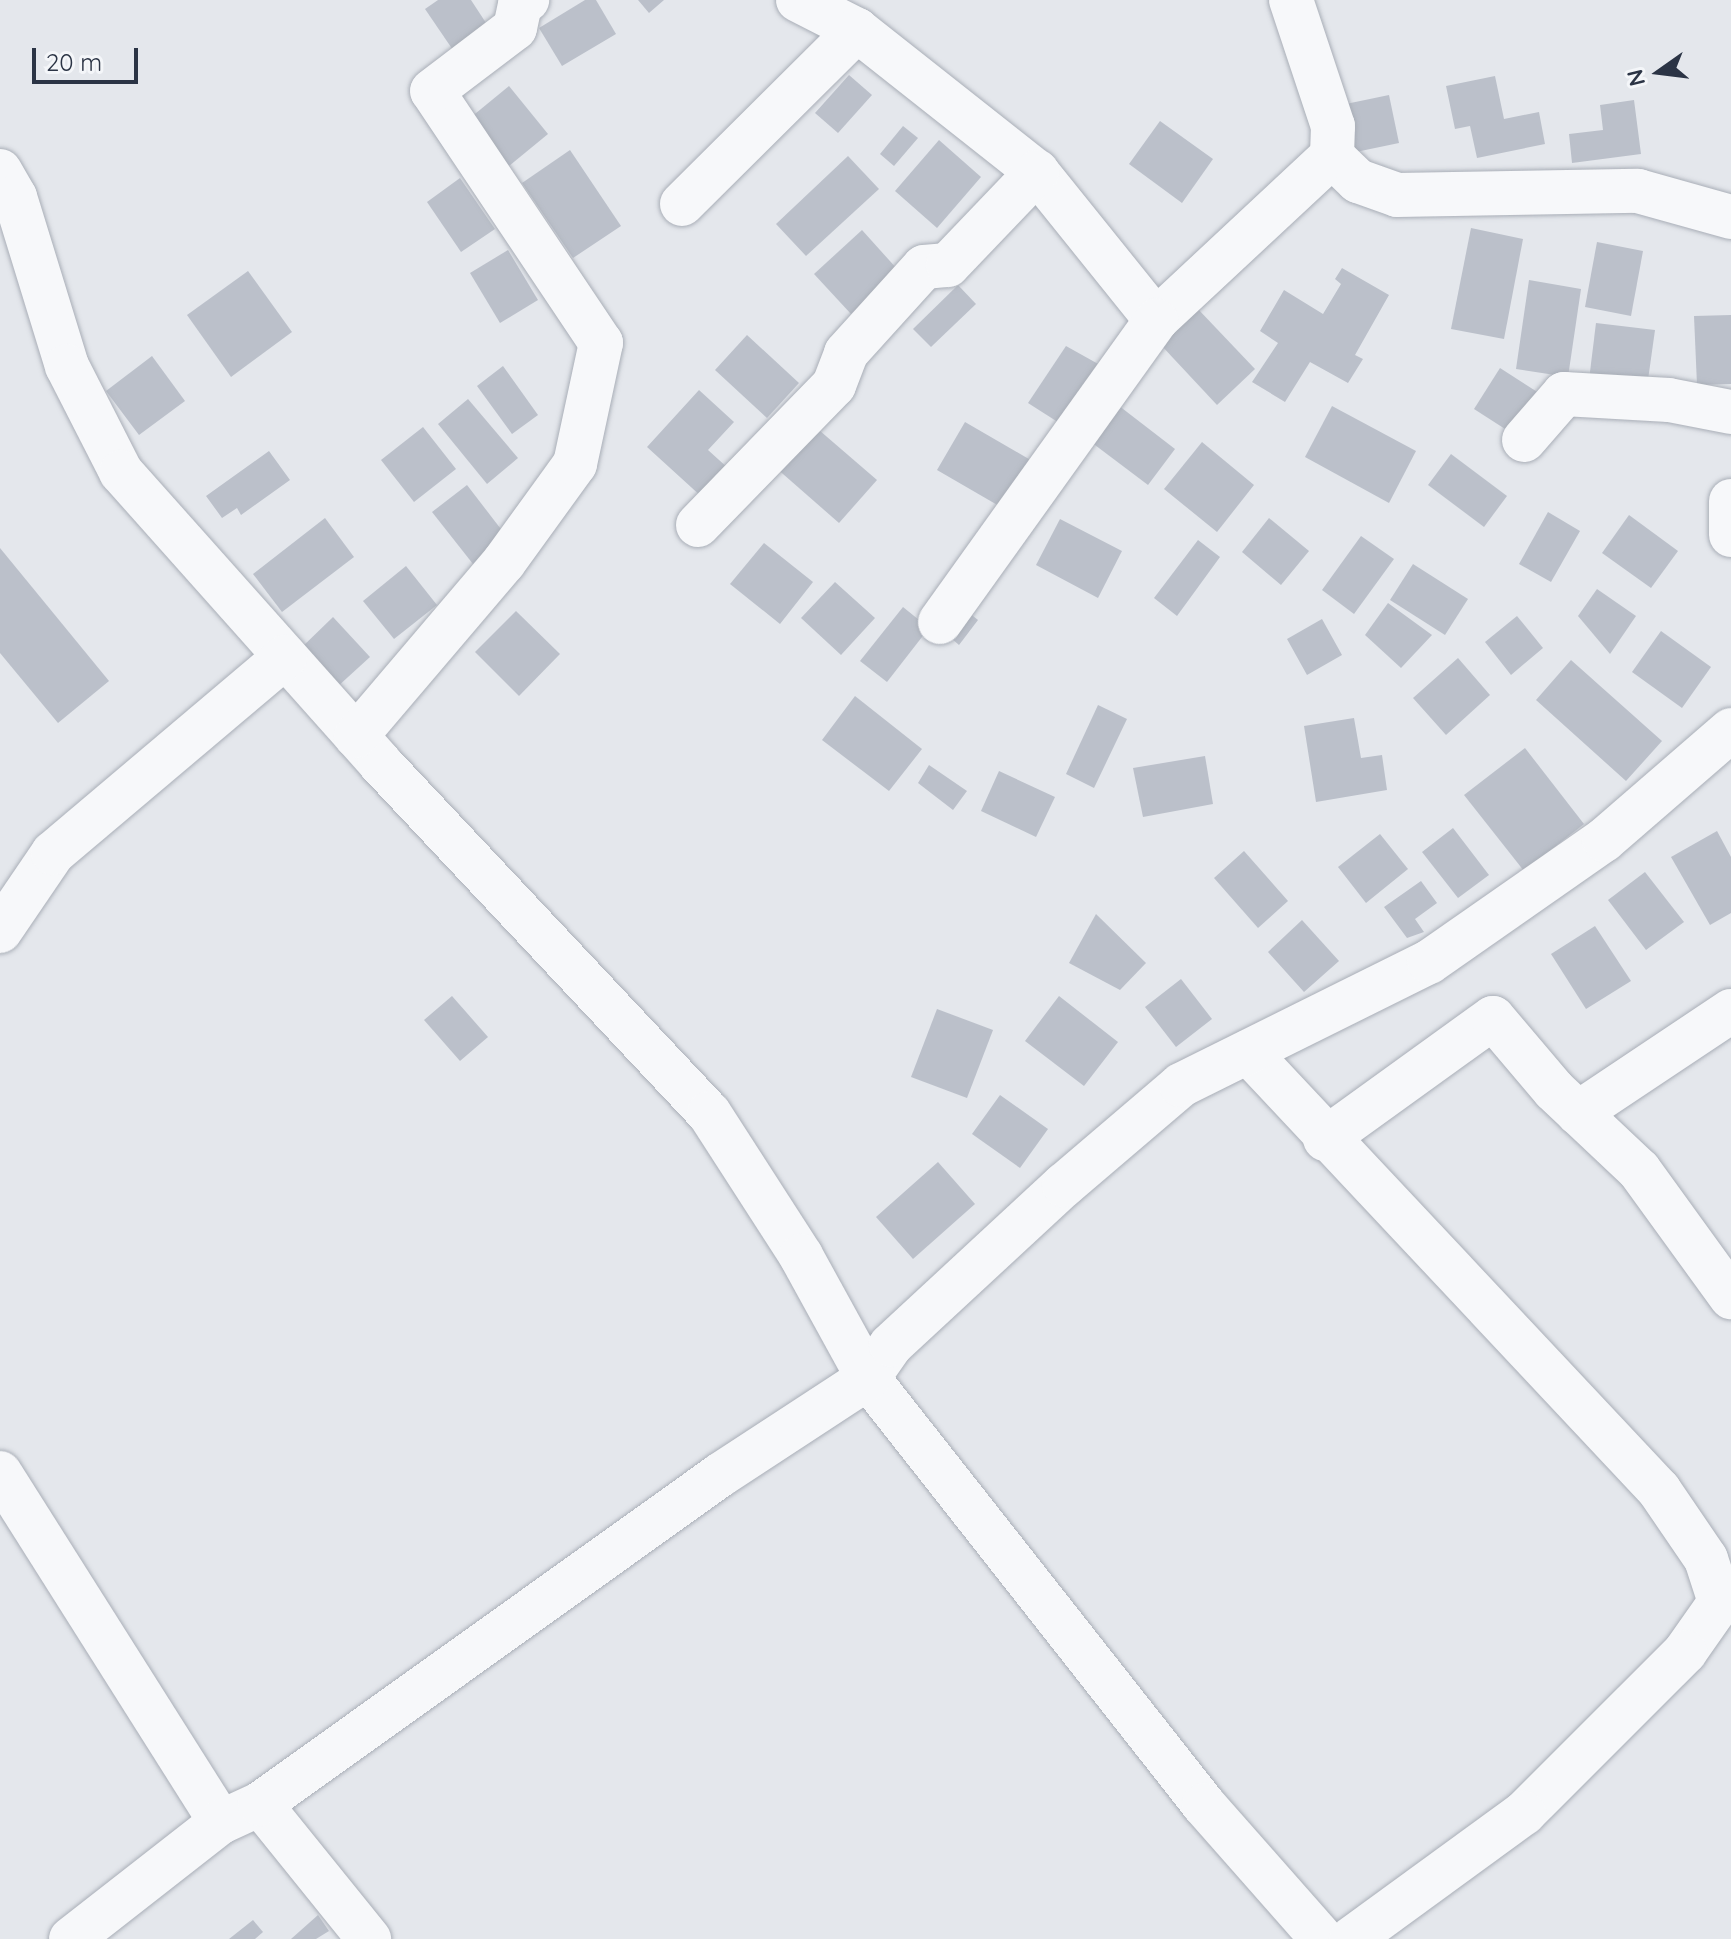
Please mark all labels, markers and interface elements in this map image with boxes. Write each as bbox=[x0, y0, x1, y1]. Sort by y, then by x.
scale bar bbox=[36, 32, 142, 82]
north arrow bbox=[1619, 32, 1699, 112]
text: 20 m bbox=[46, 47, 102, 77]
text: N bbox=[1620, 67, 1651, 89]

